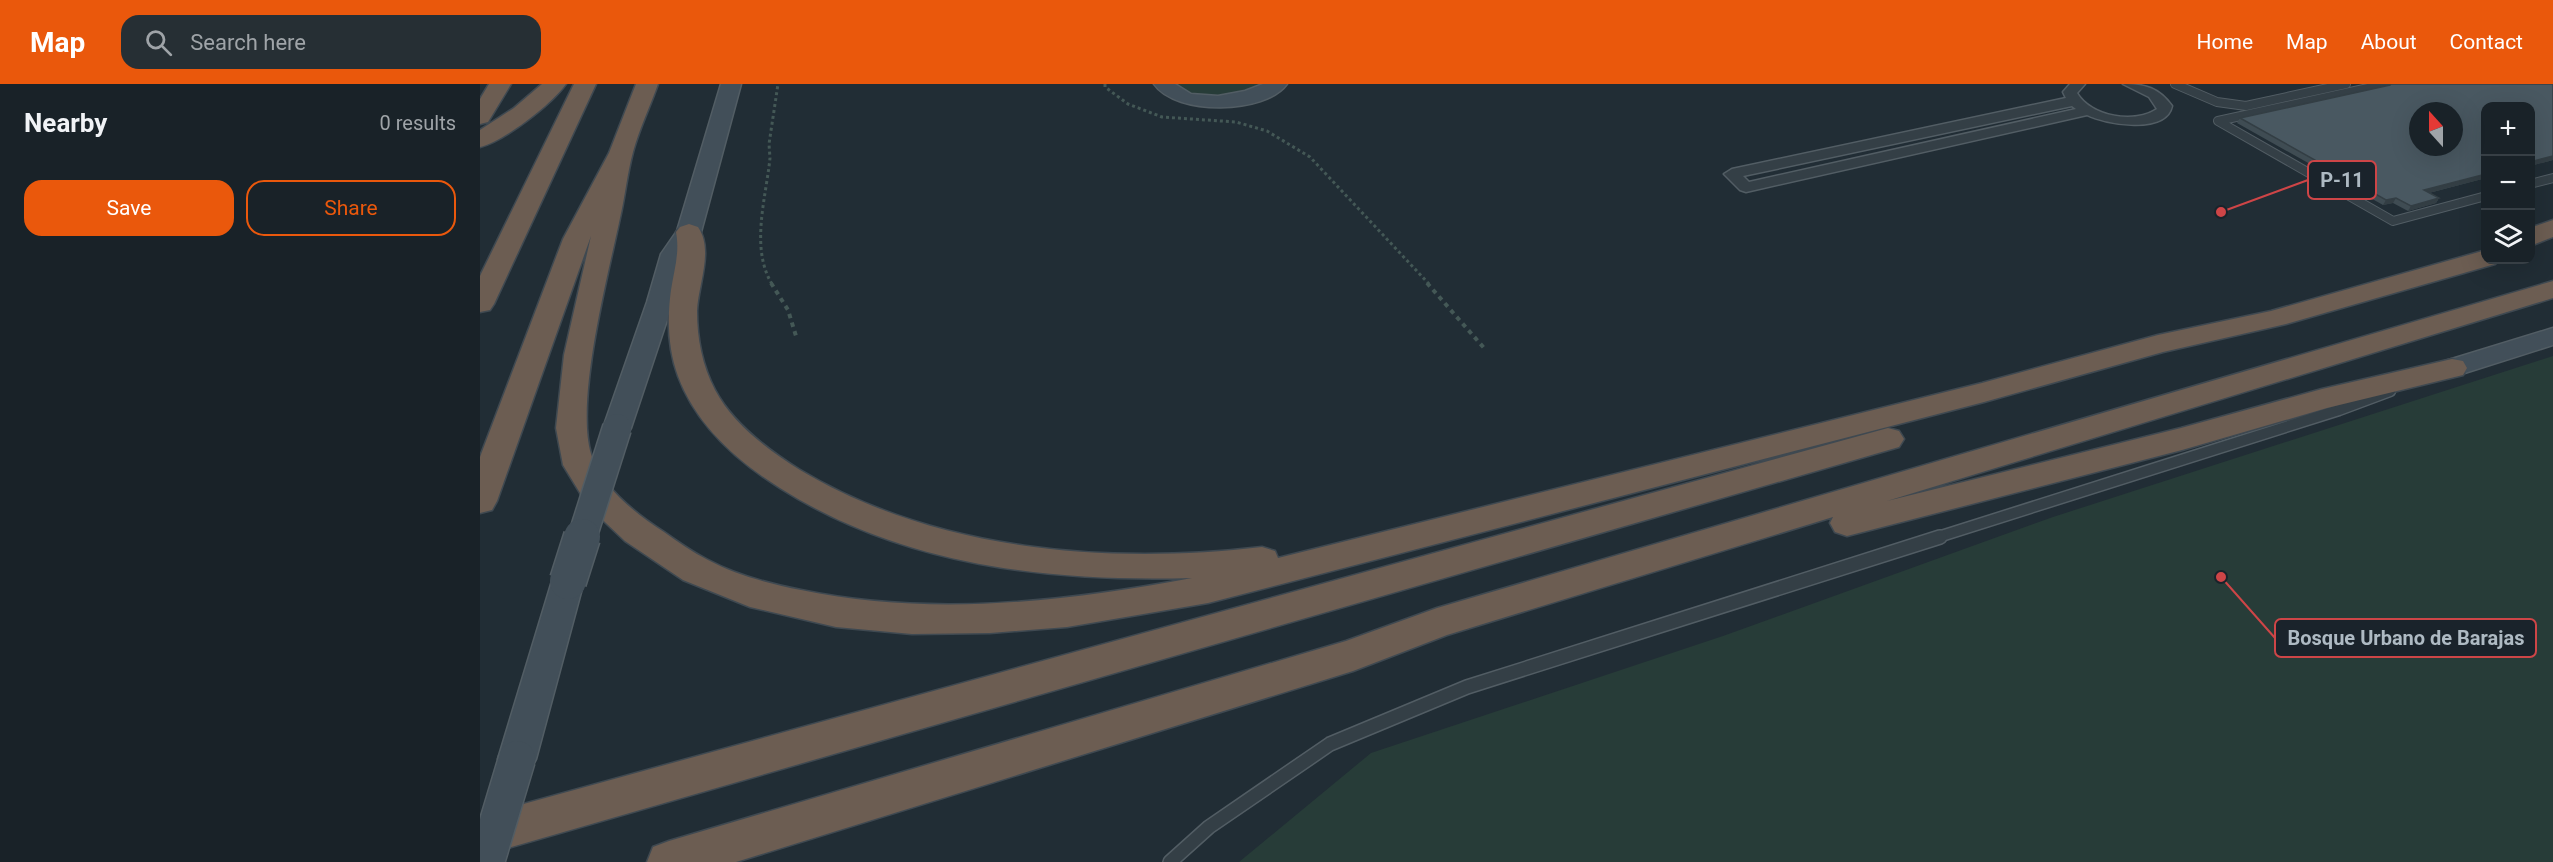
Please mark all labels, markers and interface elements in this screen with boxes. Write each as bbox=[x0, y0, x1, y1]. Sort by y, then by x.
search box bbox=[121, 15, 541, 69]
text: Map bbox=[30, 26, 85, 59]
icon: search bbox=[142, 26, 175, 59]
text: Search here bbox=[190, 30, 306, 55]
text: Home bbox=[2197, 30, 2253, 54]
text: Map bbox=[2286, 30, 2328, 54]
text: About bbox=[2361, 30, 2417, 54]
text: Contact bbox=[2450, 30, 2523, 54]
north arrow bbox=[2409, 102, 2463, 156]
map controls bbox=[2481, 102, 2535, 264]
button: + bbox=[2481, 102, 2535, 156]
text: Nearby bbox=[24, 108, 107, 138]
text: 0 results bbox=[380, 111, 456, 135]
button: − bbox=[2481, 156, 2535, 210]
callout: P-11 bbox=[2308, 161, 2376, 199]
text: P-11 bbox=[2320, 168, 2364, 192]
button: Save bbox=[24, 180, 234, 236]
button: Share bbox=[246, 180, 456, 236]
button: layers bbox=[2481, 210, 2535, 264]
callout: Bosque Urbano de Barajas bbox=[2275, 619, 2536, 657]
text: Bosque Urbano de Barajas bbox=[2288, 626, 2524, 650]

